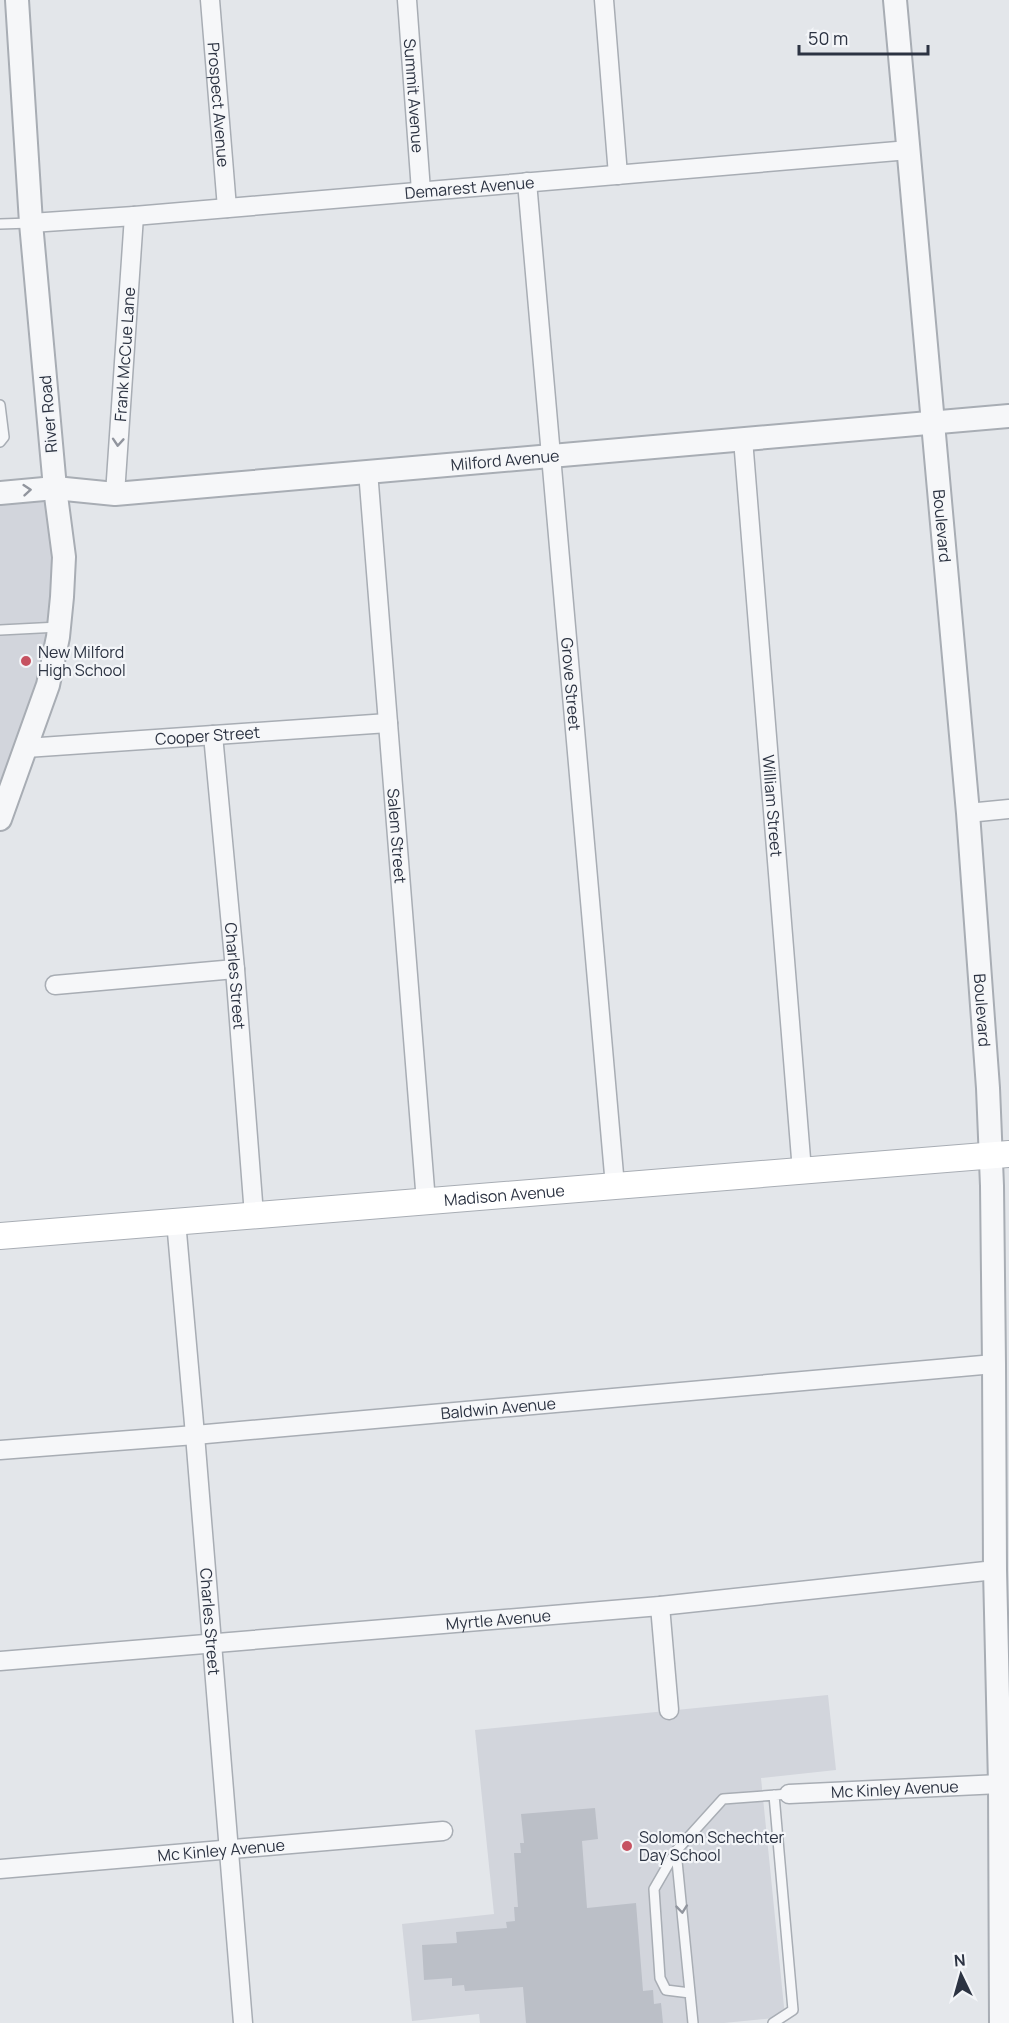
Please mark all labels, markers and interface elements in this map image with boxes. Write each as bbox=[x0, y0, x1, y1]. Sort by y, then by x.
scale bar bbox=[799, 18, 928, 56]
text: 50 m bbox=[808, 26, 848, 50]
street label: Summit Avenue bbox=[399, 38, 429, 154]
street label: Prospect Avenue bbox=[202, 41, 235, 168]
street label: Demarest Avenue bbox=[404, 171, 535, 204]
street label: Frank McCue Lane bbox=[109, 286, 140, 422]
street label: River Road bbox=[34, 374, 62, 454]
one-way arrow bbox=[112, 437, 125, 446]
street label: Milford Avenue bbox=[450, 444, 560, 476]
one-way arrow bbox=[23, 484, 32, 497]
street label: Boulevard bbox=[928, 488, 956, 563]
street label: Grove Street bbox=[556, 637, 586, 732]
place label: New Milford High School bbox=[38, 641, 126, 681]
marker: New Milford High School bbox=[19, 654, 33, 668]
street label: Cooper Street bbox=[154, 721, 261, 750]
street label: William Street bbox=[757, 754, 788, 858]
street label: Salem Street bbox=[382, 787, 412, 884]
street label: Charles Street bbox=[220, 921, 251, 1030]
street label: Boulevard bbox=[969, 973, 996, 1048]
street label: Madison Avenue bbox=[443, 1179, 566, 1211]
street label: Baldwin Avenue bbox=[440, 1392, 557, 1424]
street label: Charles Street bbox=[195, 1567, 226, 1676]
street label: Myrtle Avenue bbox=[445, 1604, 552, 1635]
street label: Mc Kinley Avenue bbox=[831, 1775, 959, 1803]
place label: Solomon Schechter Day School bbox=[639, 1826, 785, 1866]
street label: Mc Kinley Avenue bbox=[157, 1834, 286, 1866]
marker: Solomon Schechter Day School bbox=[620, 1839, 634, 1853]
one-way arrow bbox=[675, 1904, 688, 1913]
north arrow bbox=[931, 1945, 991, 2005]
text: N bbox=[953, 1949, 966, 1972]

